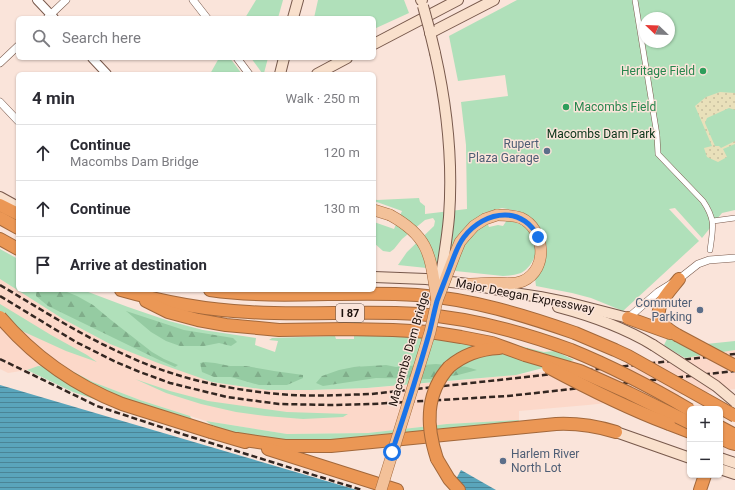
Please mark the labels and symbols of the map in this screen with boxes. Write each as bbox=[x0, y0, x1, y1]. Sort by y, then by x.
north arrow bbox=[639, 12, 675, 48]
place label: Heritage Field bbox=[621, 64, 695, 78]
marker: Heritage Field bbox=[698, 66, 708, 76]
place label: Macombs Field bbox=[574, 100, 656, 114]
marker: Macombs Field bbox=[561, 102, 571, 112]
park label: Macombs Dam Park bbox=[547, 127, 656, 141]
place label: Rupert Plaza Garage bbox=[468, 137, 539, 165]
marker: Rupert Plaza Garage bbox=[542, 146, 552, 156]
route end bbox=[529, 228, 547, 246]
street label: Major Deegan Expressway bbox=[455, 276, 596, 316]
street label: Macombs Dam Bridge bbox=[386, 290, 432, 408]
place label: Commuter Parking bbox=[635, 296, 692, 324]
road number: I 87 bbox=[336, 304, 364, 322]
marker: Commuter Parking bbox=[695, 305, 705, 315]
route start bbox=[383, 443, 401, 461]
place label: Harlem River North Lot bbox=[511, 447, 579, 475]
marker: Harlem River North Lot bbox=[498, 456, 508, 466]

